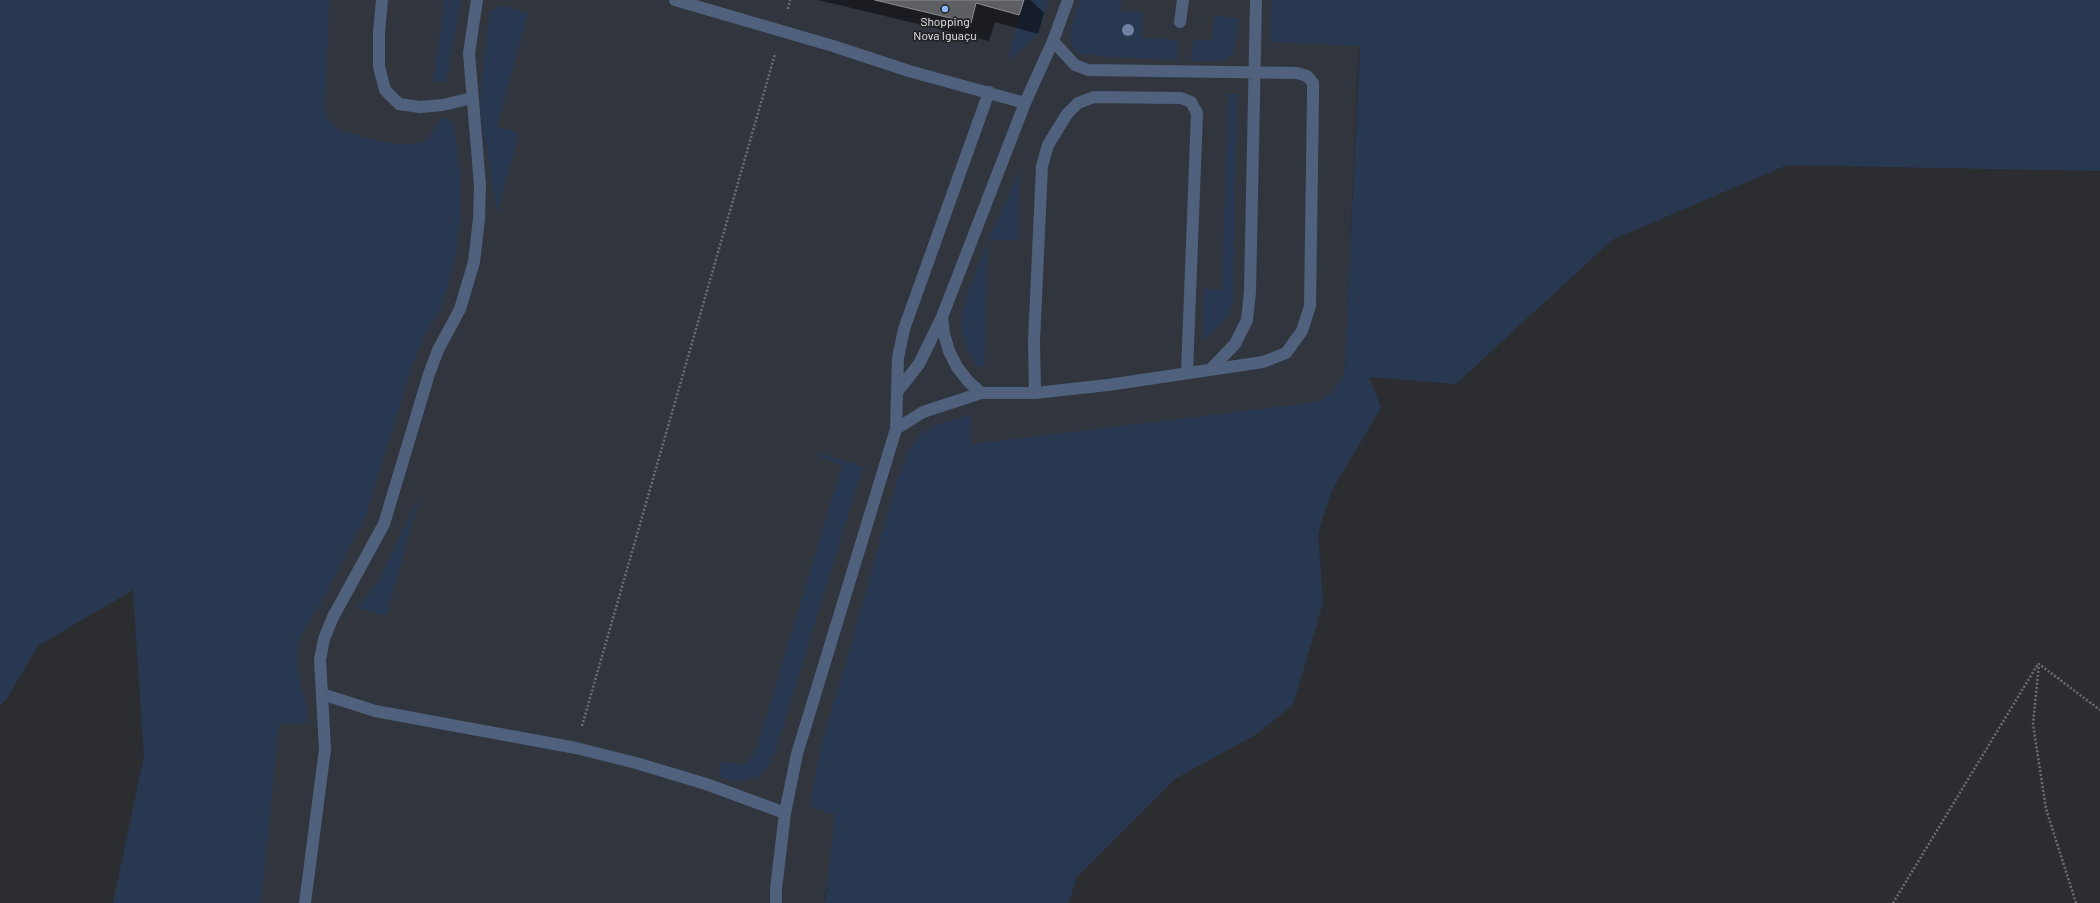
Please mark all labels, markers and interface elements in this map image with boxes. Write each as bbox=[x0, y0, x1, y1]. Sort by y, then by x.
marker: Shopping Nova Iguaçu bbox=[940, 4, 950, 14]
place label: Shopping Nova Iguaçu bbox=[913, 15, 977, 43]

